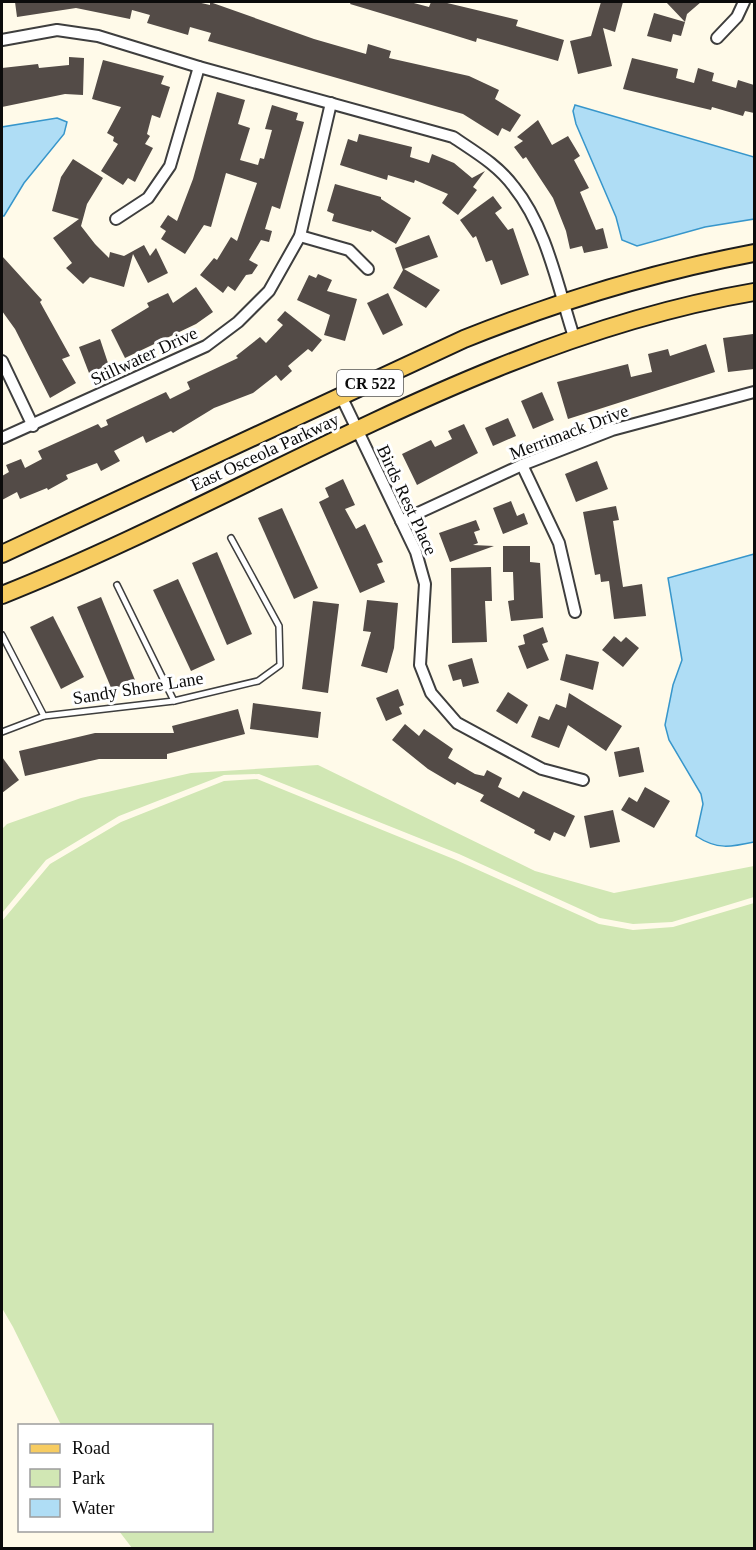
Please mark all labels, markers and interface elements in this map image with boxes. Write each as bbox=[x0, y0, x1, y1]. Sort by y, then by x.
street label: Stillwater Drive bbox=[87, 323, 201, 389]
road number: CR 522 bbox=[337, 370, 403, 396]
street label: Merrimack Drive bbox=[507, 400, 631, 464]
street label: East Osceola Parkway bbox=[188, 409, 342, 495]
street label: Birds Rest Place bbox=[373, 442, 441, 558]
street label: Sandy Shore Lane bbox=[71, 668, 205, 708]
legend bbox=[18, 1424, 213, 1532]
text: Road bbox=[72, 1438, 110, 1458]
text: Park bbox=[72, 1468, 105, 1488]
text: Water bbox=[72, 1498, 115, 1518]

